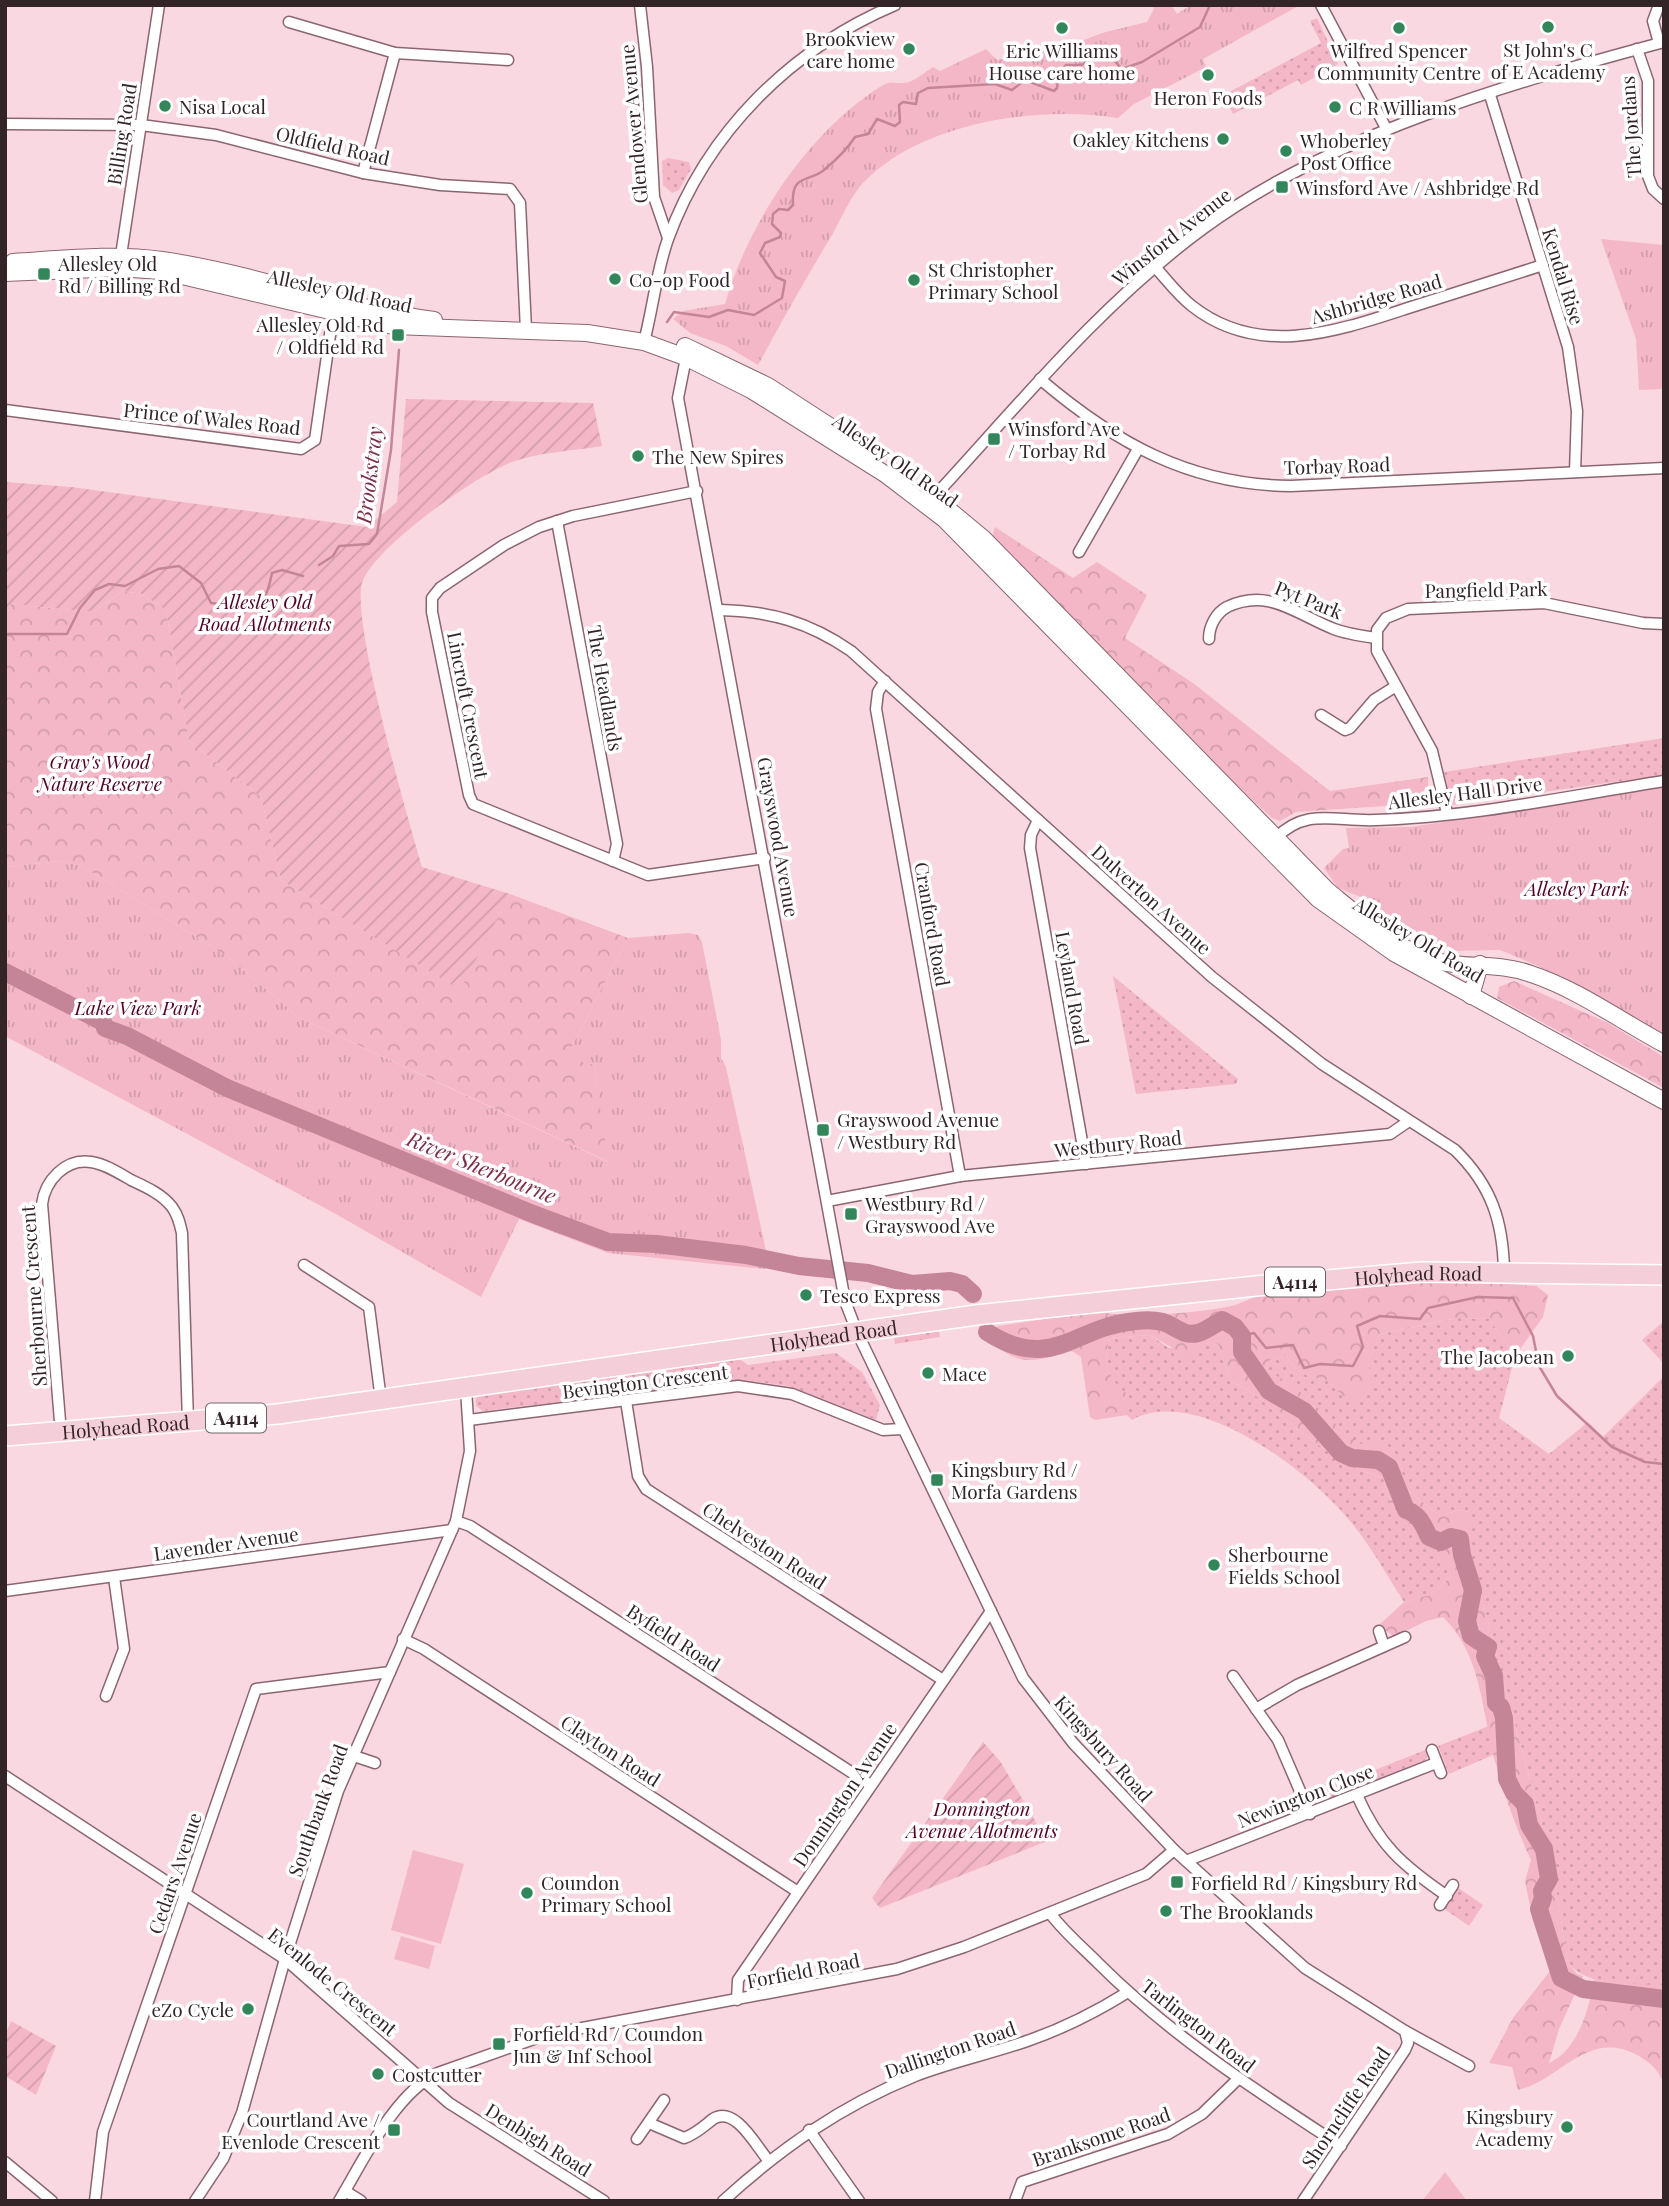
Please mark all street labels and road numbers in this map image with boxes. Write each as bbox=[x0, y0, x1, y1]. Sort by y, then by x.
street label: Glendower Avenue bbox=[613, 43, 653, 205]
street label: The Jordans bbox=[1613, 75, 1647, 179]
street label: Billing Road bbox=[100, 81, 142, 187]
street label: Oldfield Road bbox=[274, 119, 392, 171]
street label: Winsford Avenue bbox=[1105, 181, 1236, 291]
street label: Kendal Rise bbox=[1537, 224, 1591, 328]
street label: Allesley Old Road bbox=[264, 262, 415, 318]
street label: Ashbridge Road bbox=[1307, 267, 1444, 329]
street label: Prince of Wales Road bbox=[122, 396, 302, 440]
street label: Allesley Old Road bbox=[827, 407, 964, 513]
street label: Torbay Road bbox=[1283, 450, 1391, 480]
street label: Pyt Park bbox=[1271, 574, 1347, 625]
street label: Pangfield Park bbox=[1424, 575, 1548, 603]
street label: The Headlands bbox=[582, 623, 630, 753]
street label: Lincroft Crescent bbox=[442, 629, 496, 781]
street label: Grayswood Avenue bbox=[752, 755, 806, 919]
street label: Allesley Hall Drive bbox=[1385, 770, 1544, 814]
street label: Dulverton Avenue bbox=[1087, 838, 1217, 960]
street label: Cranford Road bbox=[909, 860, 957, 988]
street label: Allesley Old Road bbox=[1348, 889, 1489, 988]
street label: Leyland Road bbox=[1050, 929, 1096, 1047]
street label: Westbury Road bbox=[1052, 1123, 1183, 1163]
street label: Sherbourne Crescent bbox=[14, 1204, 52, 1387]
street label: Holyhead Road bbox=[1353, 1259, 1482, 1291]
road number: A4114 bbox=[1265, 1268, 1325, 1296]
street label: Holyhead Road bbox=[768, 1313, 899, 1357]
street label: Bevington Crescent bbox=[561, 1358, 730, 1404]
road number: A4114 bbox=[206, 1404, 266, 1433]
street label: Holyhead Road bbox=[61, 1408, 191, 1444]
street label: Chelveston Road bbox=[698, 1495, 832, 1595]
street label: Lavender Avenue bbox=[152, 1520, 300, 1566]
street label: Byfield Road bbox=[622, 1597, 726, 1677]
street label: Kingsbury Road bbox=[1049, 1689, 1159, 1807]
street label: Clayton Road bbox=[556, 1708, 666, 1792]
street label: Donnington Avenue bbox=[786, 1717, 902, 1871]
street label: Southbank Road bbox=[281, 1740, 353, 1880]
street label: Newington Close bbox=[1233, 1757, 1377, 1833]
street label: Cedars Avenue bbox=[141, 1809, 207, 1937]
street label: Evenlode Crescent bbox=[263, 1921, 403, 2041]
street label: Forfield Road bbox=[744, 1946, 862, 1994]
street label: Tarlington Road bbox=[1137, 1972, 1261, 2078]
street label: Dallington Road bbox=[881, 2014, 1019, 2084]
street label: Shorncliffe Road bbox=[1295, 2041, 1395, 2173]
street label: Denbigh Road bbox=[481, 2096, 597, 2182]
street label: Branksome Road bbox=[1028, 2100, 1174, 2172]

